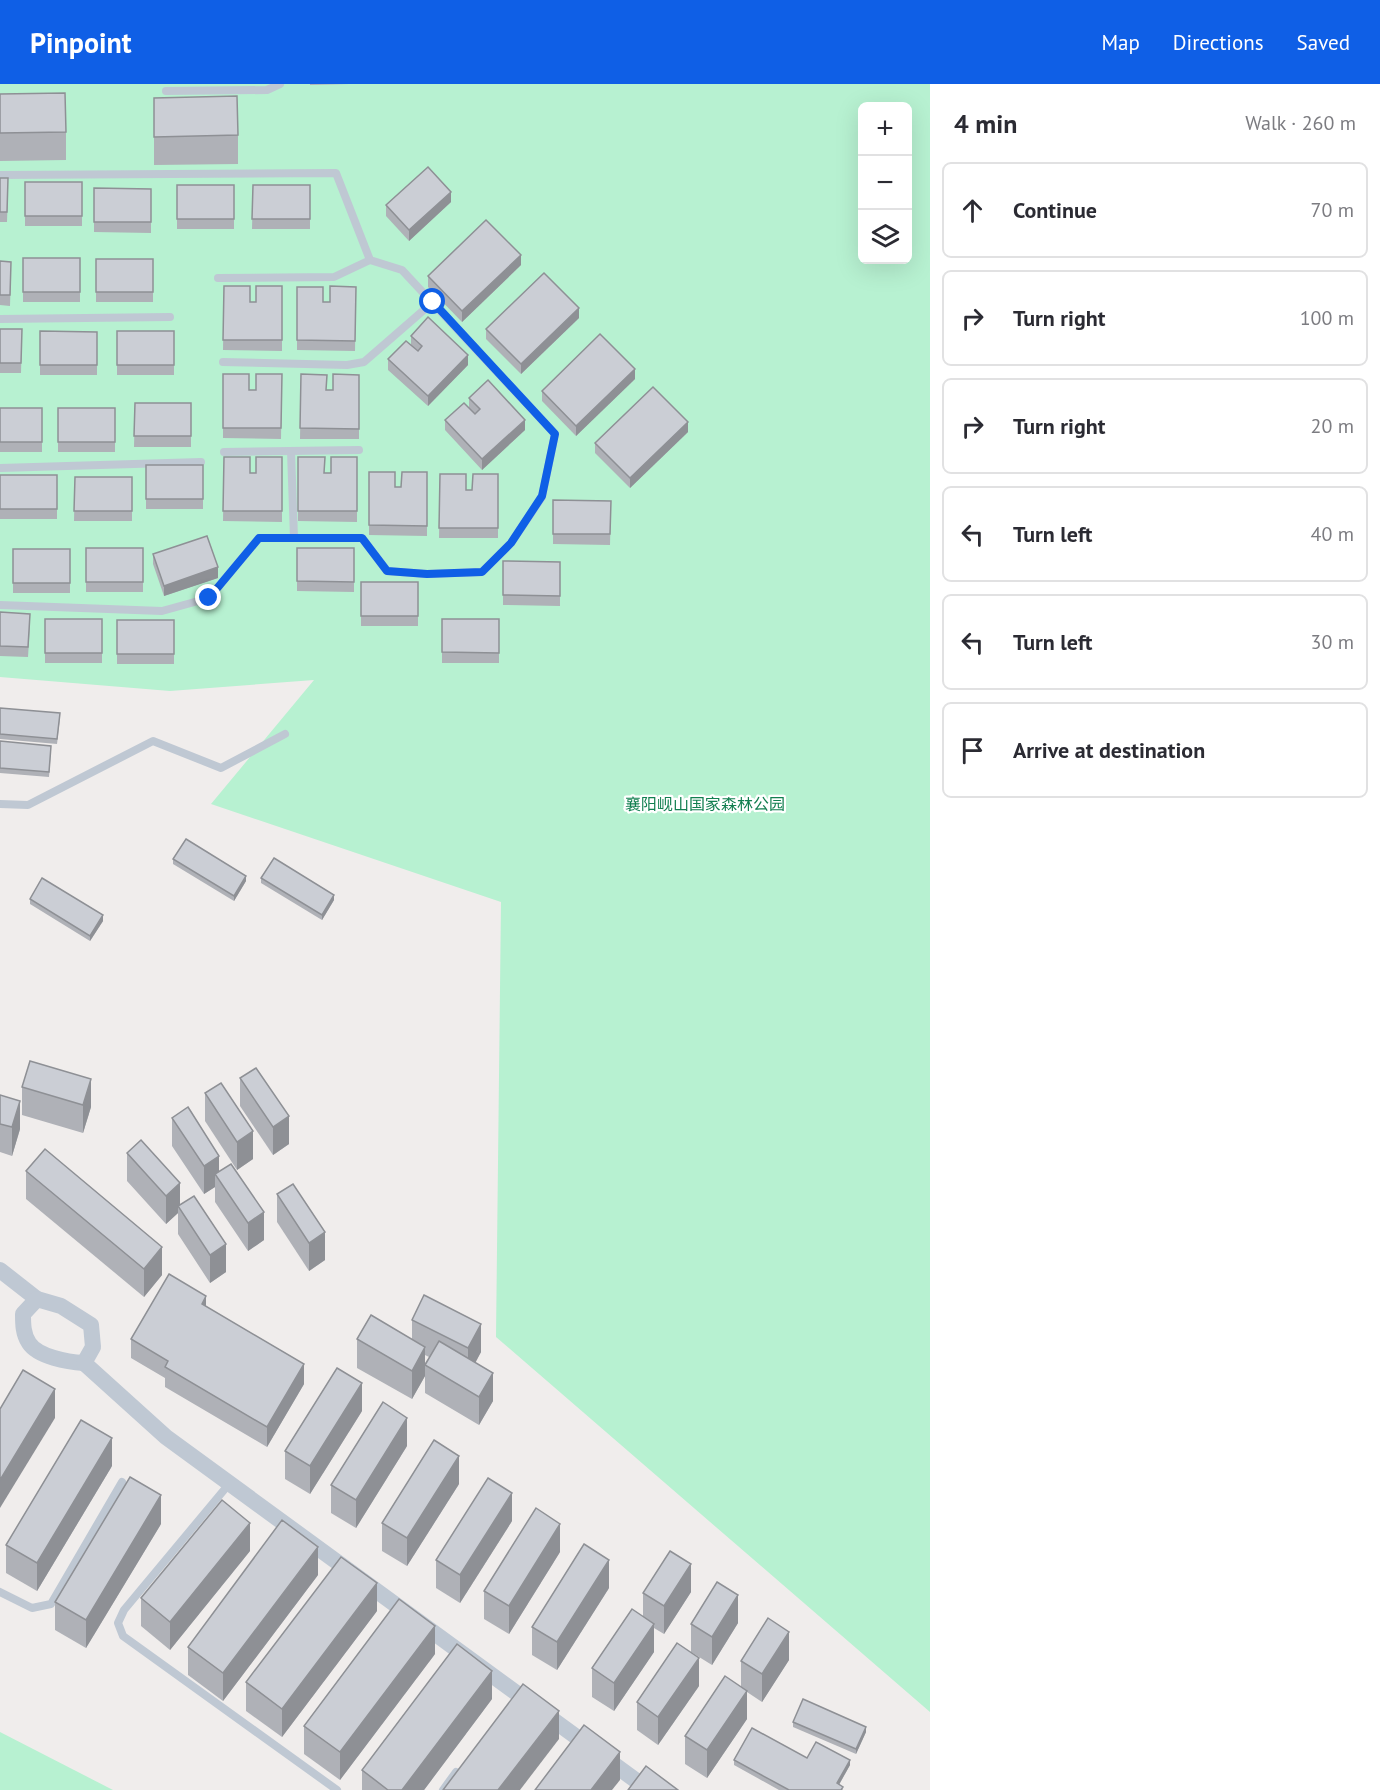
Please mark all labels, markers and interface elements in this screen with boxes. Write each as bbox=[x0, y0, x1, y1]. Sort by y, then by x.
text: Pinpoint bbox=[30, 24, 132, 61]
text: Map bbox=[1101, 29, 1140, 56]
text: Directions bbox=[1173, 29, 1264, 56]
text: Saved bbox=[1297, 29, 1350, 56]
map controls bbox=[858, 102, 912, 264]
button: + bbox=[858, 102, 912, 156]
text: 4 min bbox=[954, 107, 1017, 140]
text: Walk · 260 m bbox=[1245, 110, 1356, 136]
button: − bbox=[858, 156, 912, 210]
icon: ahead bbox=[956, 194, 989, 227]
text: Continue bbox=[1013, 196, 1097, 224]
text: 70 m bbox=[1311, 197, 1354, 223]
button: layers bbox=[858, 210, 912, 264]
route start bbox=[419, 288, 445, 314]
icon: right bbox=[956, 302, 989, 335]
text: Turn right bbox=[1013, 304, 1105, 332]
text: 100 m bbox=[1300, 305, 1354, 331]
icon: right bbox=[956, 410, 989, 443]
text: Turn right bbox=[1013, 412, 1105, 440]
text: 20 m bbox=[1311, 413, 1354, 439]
icon: left bbox=[956, 518, 989, 551]
text: Turn left bbox=[1013, 520, 1093, 548]
text: 40 m bbox=[1311, 521, 1354, 547]
route end bbox=[195, 584, 221, 610]
icon: left bbox=[956, 626, 989, 659]
text: Turn left bbox=[1013, 628, 1093, 656]
text: 30 m bbox=[1311, 629, 1354, 655]
icon: arrive bbox=[956, 734, 989, 767]
text: Arrive at destination bbox=[1013, 736, 1205, 764]
park label: 襄阳岘山国家森林公园 bbox=[625, 794, 785, 814]

